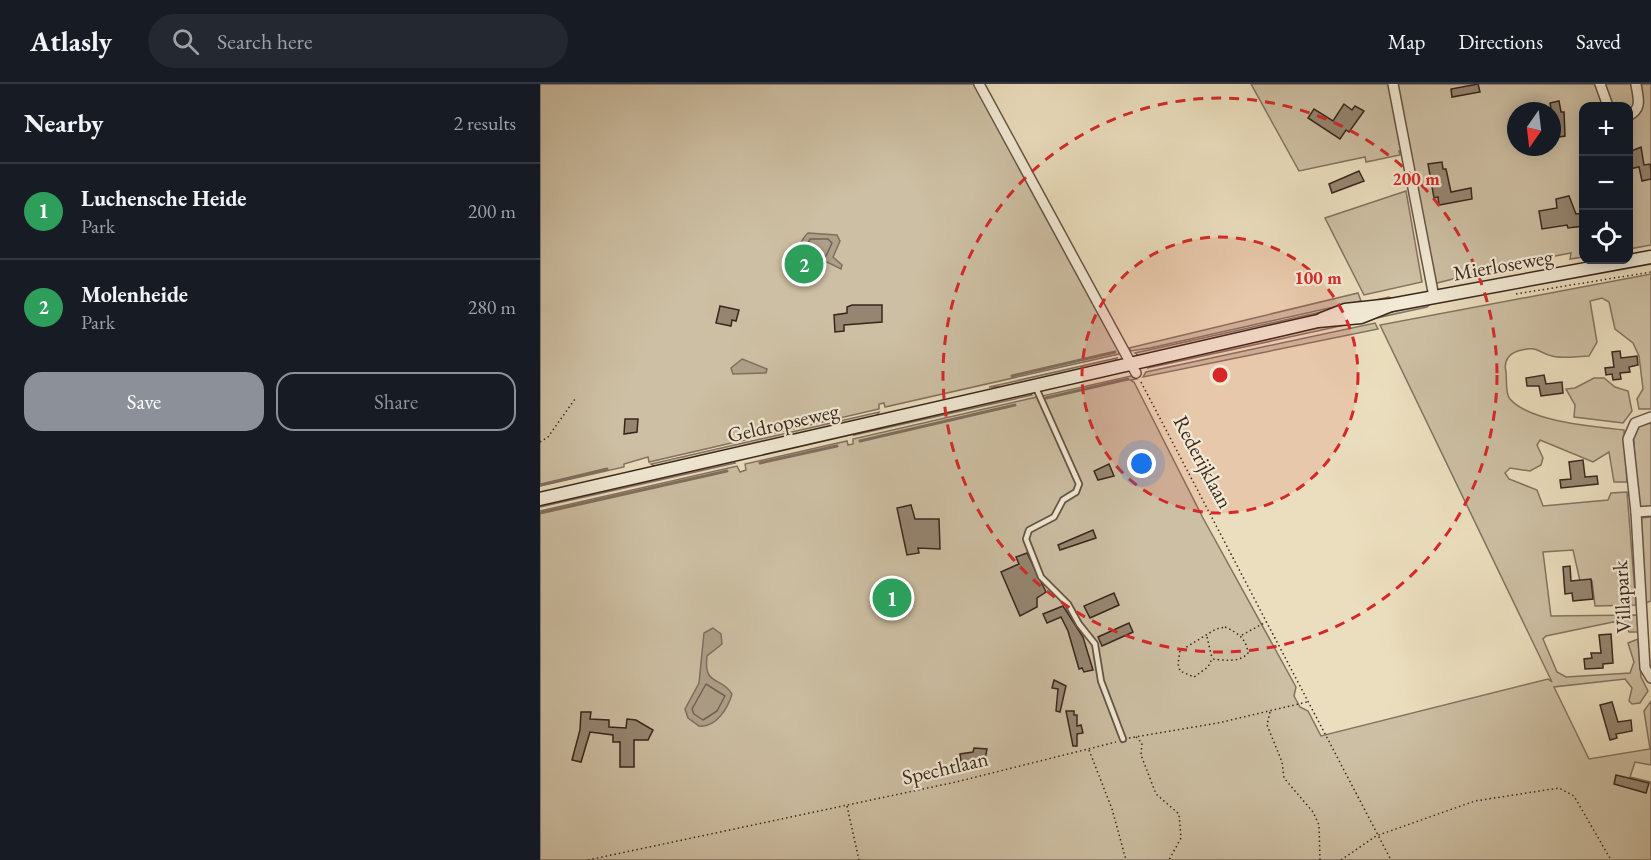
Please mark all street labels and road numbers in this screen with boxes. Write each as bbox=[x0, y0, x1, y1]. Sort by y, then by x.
street label: Mierloseweg bbox=[1451, 242, 1556, 287]
street label: Geldropseweg bbox=[724, 396, 842, 448]
street label: Rederijklaan bbox=[1168, 411, 1239, 513]
street label: Villapark bbox=[1606, 559, 1637, 634]
street label: Spechtlaan bbox=[899, 745, 991, 791]

